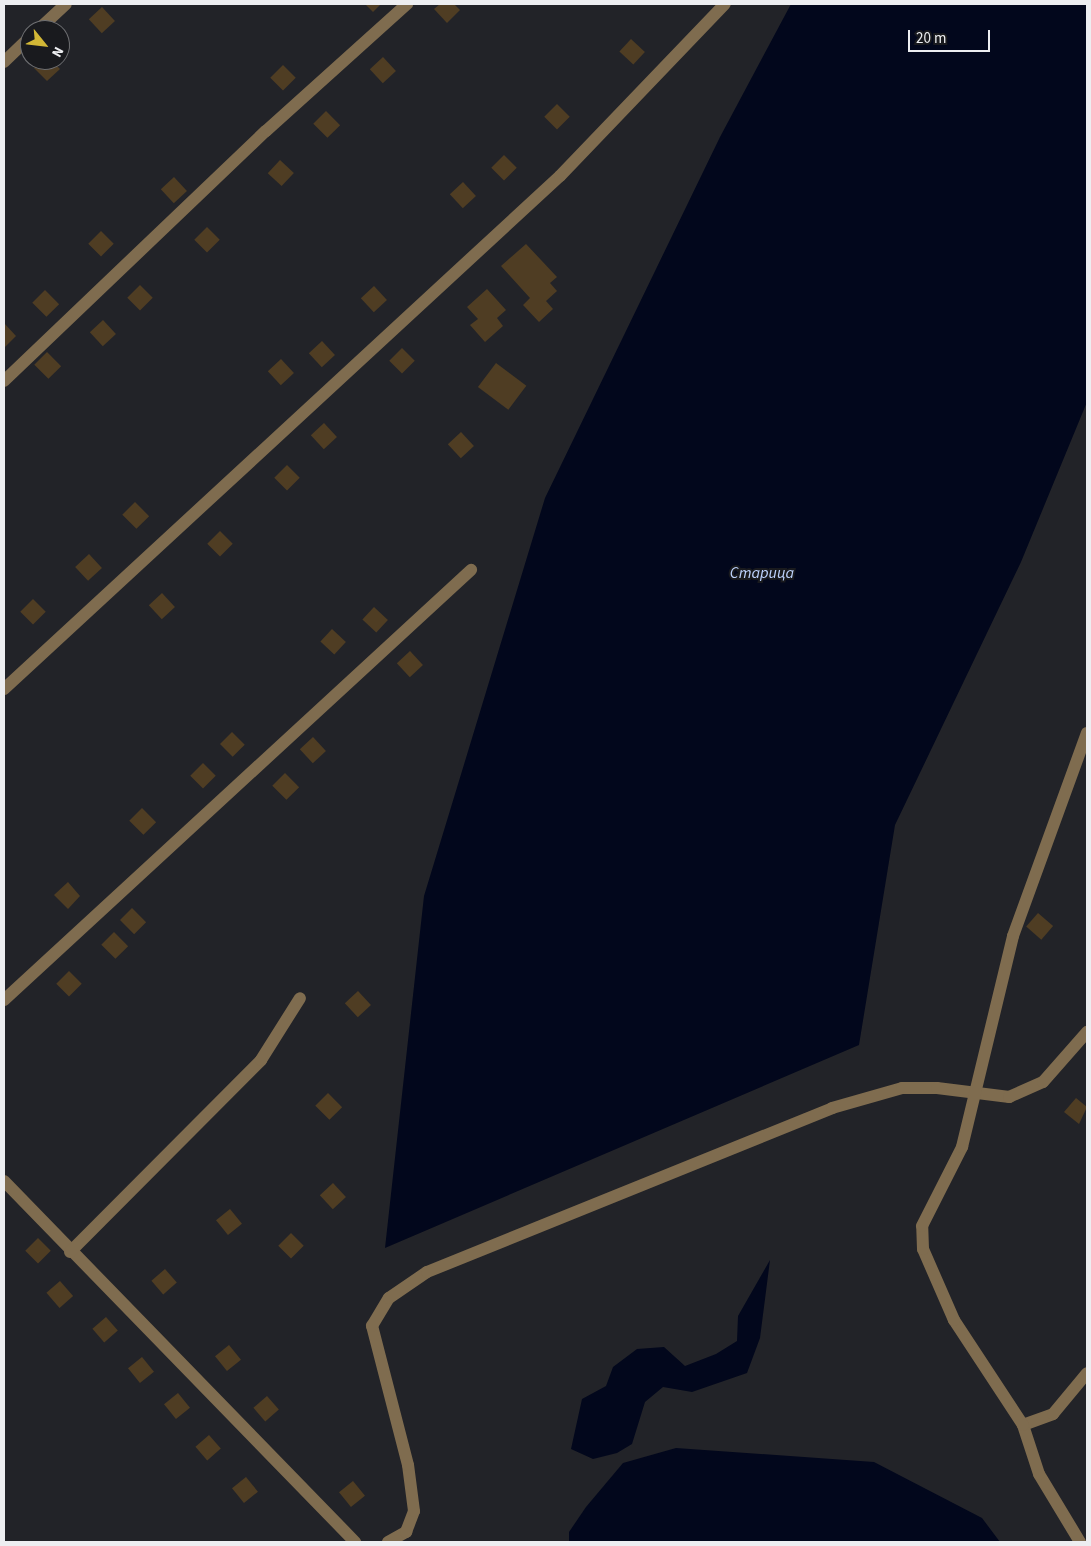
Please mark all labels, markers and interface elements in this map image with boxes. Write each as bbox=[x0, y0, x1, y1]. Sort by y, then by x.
north arrow bbox=[20, 20, 70, 70]
scale bar bbox=[911, 20, 994, 52]
text: 20 m bbox=[916, 28, 946, 49]
text: N bbox=[46, 43, 68, 61]
water label: Старица bbox=[730, 563, 794, 583]

